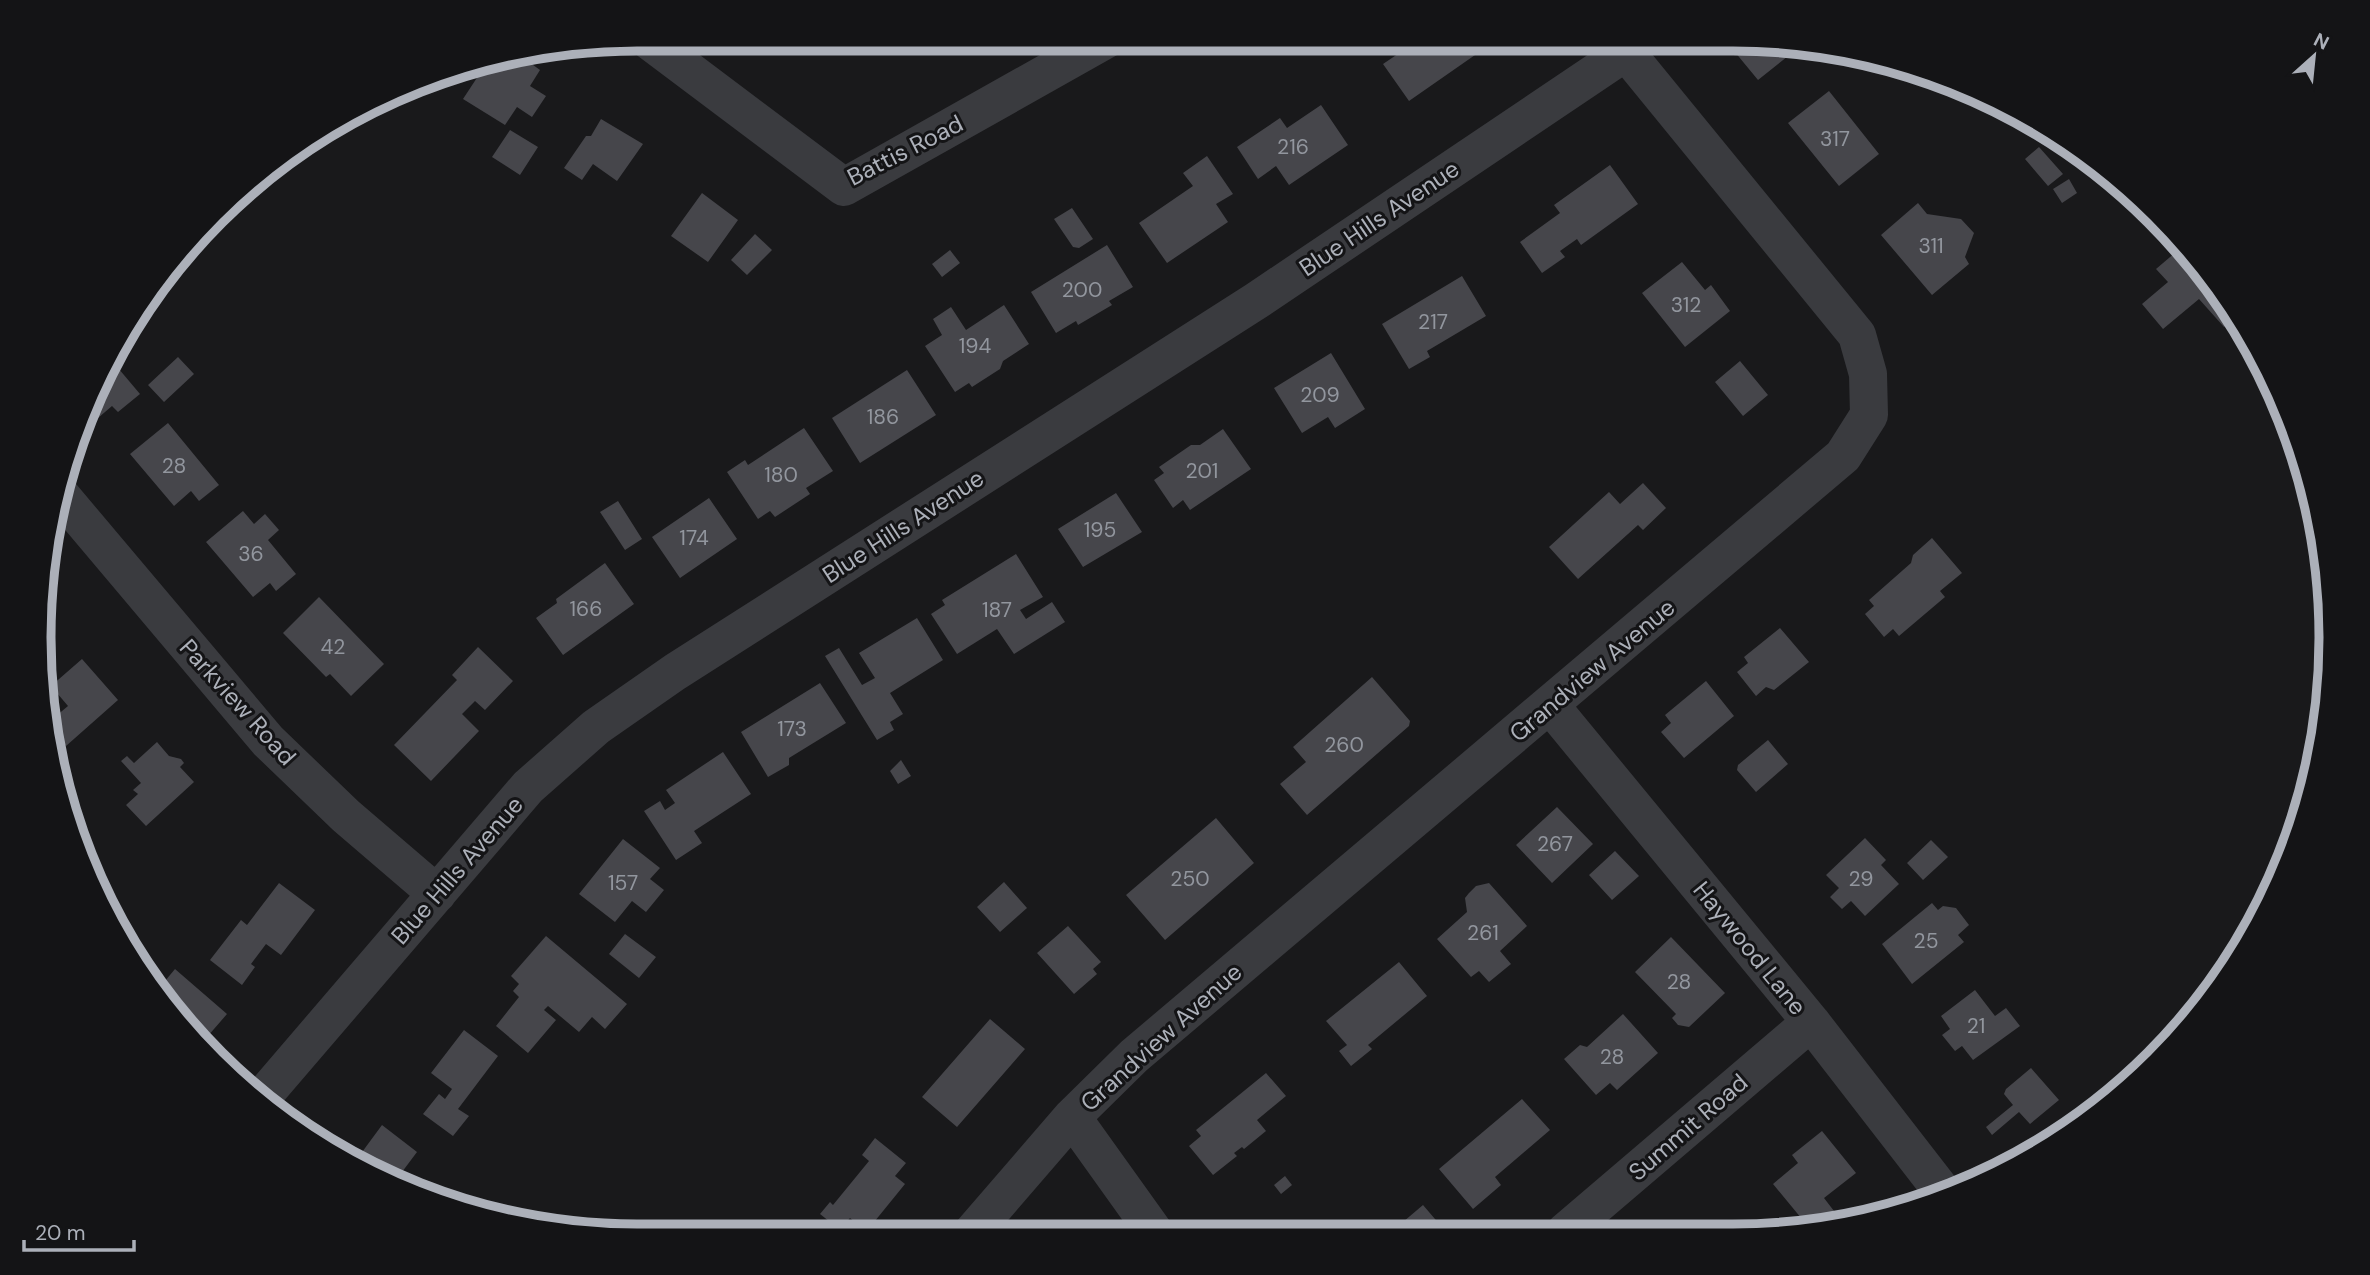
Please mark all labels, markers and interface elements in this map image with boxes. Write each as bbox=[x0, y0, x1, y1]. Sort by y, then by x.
north arrow bbox=[2279, 21, 2349, 91]
text: N bbox=[2310, 27, 2333, 56]
street label: Battis Road bbox=[842, 108, 968, 192]
house number: 317 bbox=[1820, 125, 1850, 153]
house number: 216 bbox=[1277, 133, 1309, 161]
street label: Blue Hills Avenue bbox=[1293, 153, 1465, 283]
house number: 311 bbox=[1918, 232, 1944, 260]
house number: 200 bbox=[1062, 276, 1102, 304]
house number: 312 bbox=[1671, 291, 1701, 319]
house number: 217 bbox=[1418, 308, 1448, 336]
house number: 194 bbox=[959, 332, 991, 360]
house number: 209 bbox=[1300, 381, 1340, 409]
house number: 186 bbox=[867, 403, 899, 431]
house number: 28 bbox=[162, 452, 186, 480]
house number: 201 bbox=[1186, 457, 1218, 485]
house number: 180 bbox=[764, 461, 798, 489]
street label: Blue Hills Avenue bbox=[816, 462, 990, 590]
house number: 195 bbox=[1084, 516, 1116, 544]
house number: 174 bbox=[679, 524, 709, 552]
house number: 36 bbox=[238, 540, 264, 568]
street label: Grandview Avenue bbox=[1503, 592, 1681, 748]
house number: 166 bbox=[570, 595, 602, 623]
house number: 187 bbox=[982, 596, 1012, 624]
street label: Parkview Road bbox=[173, 632, 303, 772]
house number: 42 bbox=[321, 633, 345, 661]
house number: 173 bbox=[777, 715, 807, 743]
house number: 260 bbox=[1324, 731, 1364, 759]
street label: Blue Hills Avenue bbox=[384, 789, 530, 951]
house number: 267 bbox=[1537, 830, 1573, 858]
house number: 250 bbox=[1170, 865, 1210, 893]
house number: 29 bbox=[1848, 865, 1874, 893]
house number: 157 bbox=[608, 869, 638, 897]
street label: Haywood Lane bbox=[1687, 875, 1813, 1021]
house number: 261 bbox=[1467, 919, 1499, 947]
house number: 25 bbox=[1914, 927, 1938, 955]
street label: Grandview Avenue bbox=[1074, 956, 1248, 1118]
house number: 28 bbox=[1667, 968, 1691, 996]
house number: 21 bbox=[1967, 1012, 1985, 1040]
house number: 28 bbox=[1600, 1043, 1624, 1071]
street label: Summit Road bbox=[1622, 1067, 1754, 1187]
scale bar bbox=[24, 1208, 135, 1252]
text: 20 m bbox=[35, 1219, 86, 1247]

